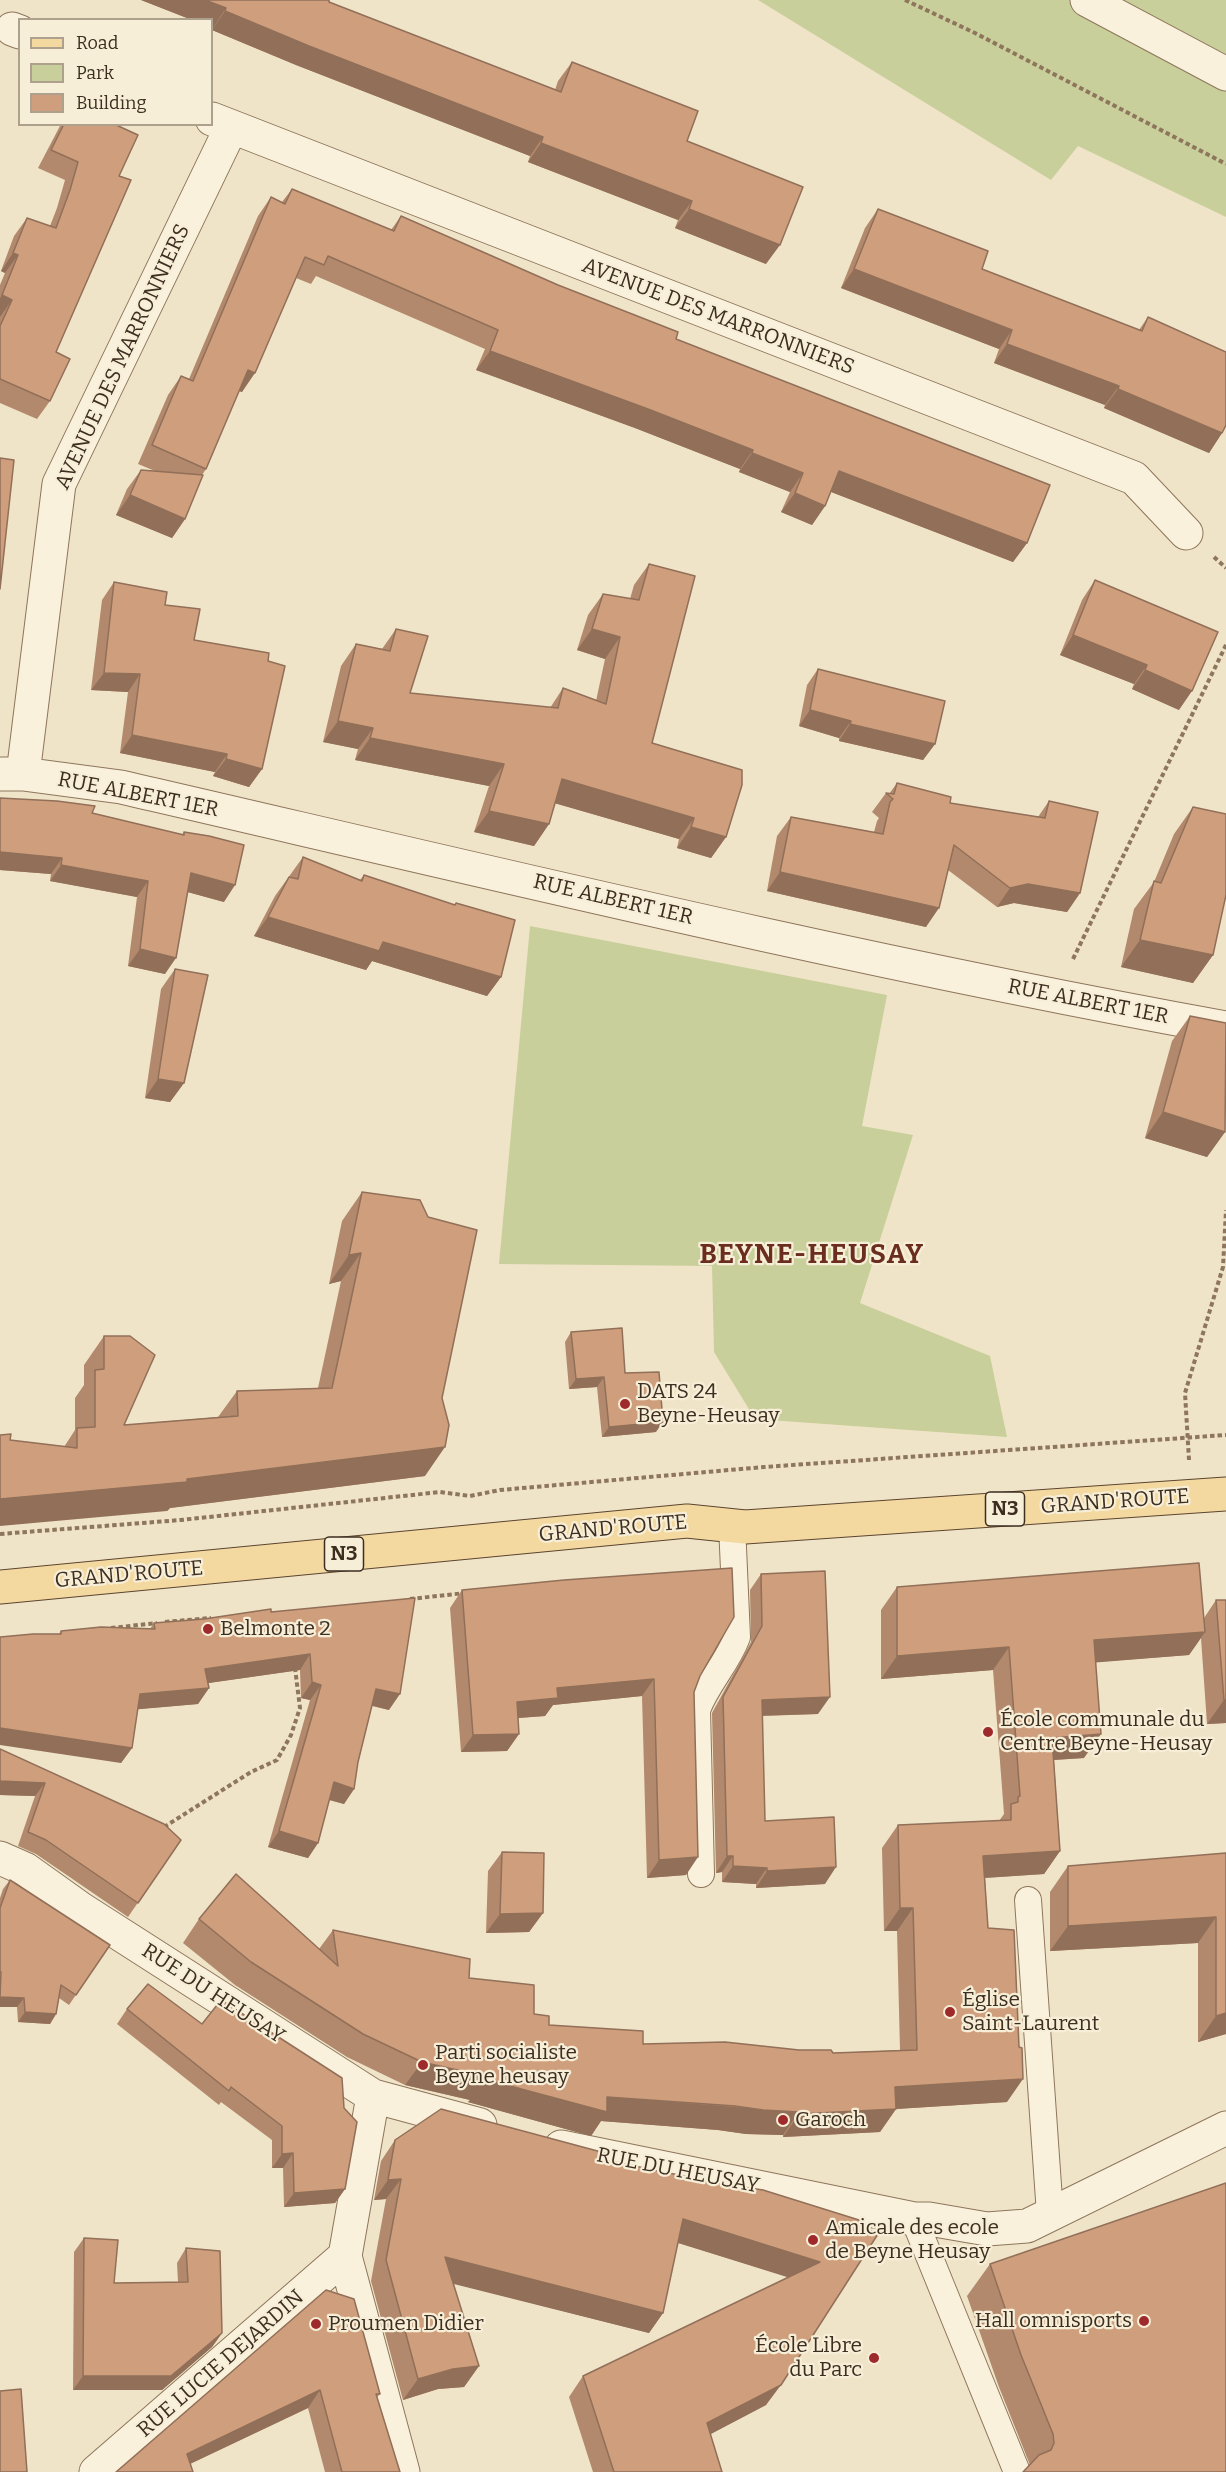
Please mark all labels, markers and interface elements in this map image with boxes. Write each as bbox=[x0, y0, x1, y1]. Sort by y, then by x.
legend bbox=[18, 18, 213, 126]
text: Road bbox=[76, 32, 118, 54]
text: Park bbox=[76, 62, 114, 84]
text: Building bbox=[76, 92, 147, 114]
street label: AVENUE DES MARRONNIERS bbox=[50, 220, 196, 494]
street label: AVENUE DES MARRONNIERS bbox=[578, 253, 858, 381]
street label: RUE ALBERT 1ER bbox=[55, 767, 221, 823]
street label: RUE ALBERT 1ER bbox=[531, 869, 695, 931]
street label: RUE ALBERT 1ER bbox=[1005, 974, 1171, 1030]
district label: BEYNE-HEUSAY bbox=[699, 1239, 925, 1271]
place label: DATS 24 Beyne-Heusay bbox=[637, 1379, 780, 1429]
marker: DATS 24 Beyne-Heusay bbox=[618, 1397, 632, 1411]
street label: GRAND'ROUTE bbox=[1040, 1484, 1190, 1520]
road number: N3 bbox=[986, 1492, 1024, 1526]
street label: GRAND'ROUTE bbox=[538, 1510, 688, 1548]
road number: N3 bbox=[324, 1537, 364, 1571]
street label: GRAND'ROUTE bbox=[54, 1556, 204, 1594]
place label: Belmonte 2 bbox=[220, 1616, 331, 1642]
marker: Belmonte 2 bbox=[201, 1622, 215, 1636]
place label: École communale du Centre Beyne-Heusay bbox=[1000, 1707, 1212, 1757]
marker: École communale du Centre Beyne-Heusay bbox=[981, 1725, 995, 1739]
street label: RUE DU HEUSAY bbox=[137, 1938, 289, 2050]
place label: Église Saint-Laurent bbox=[962, 1987, 1099, 2037]
marker: Église Saint-Laurent bbox=[943, 2005, 957, 2019]
place label: Parti socialiste Beyne heusay bbox=[435, 2040, 577, 2090]
marker: Parti socialiste Beyne heusay bbox=[416, 2058, 430, 2072]
place label: Garoch bbox=[795, 2107, 866, 2133]
marker: Garoch bbox=[776, 2113, 790, 2127]
street label: RUE DU HEUSAY bbox=[595, 2143, 761, 2199]
place label: Amicale des ecole de Beyne Heusay bbox=[825, 2215, 999, 2265]
marker: Amicale des ecole de Beyne Heusay bbox=[806, 2233, 820, 2247]
street label: RUE LUCIE DEJARDIN bbox=[133, 2285, 309, 2443]
place label: Hall omnisports bbox=[975, 2308, 1132, 2334]
place label: Proumen Didier bbox=[328, 2311, 484, 2337]
marker: Hall omnisports bbox=[1137, 2314, 1151, 2328]
marker: Proumen Didier bbox=[309, 2317, 323, 2331]
place label: École Libre du Parc bbox=[755, 2333, 862, 2383]
marker: École Libre du Parc bbox=[867, 2351, 881, 2365]

